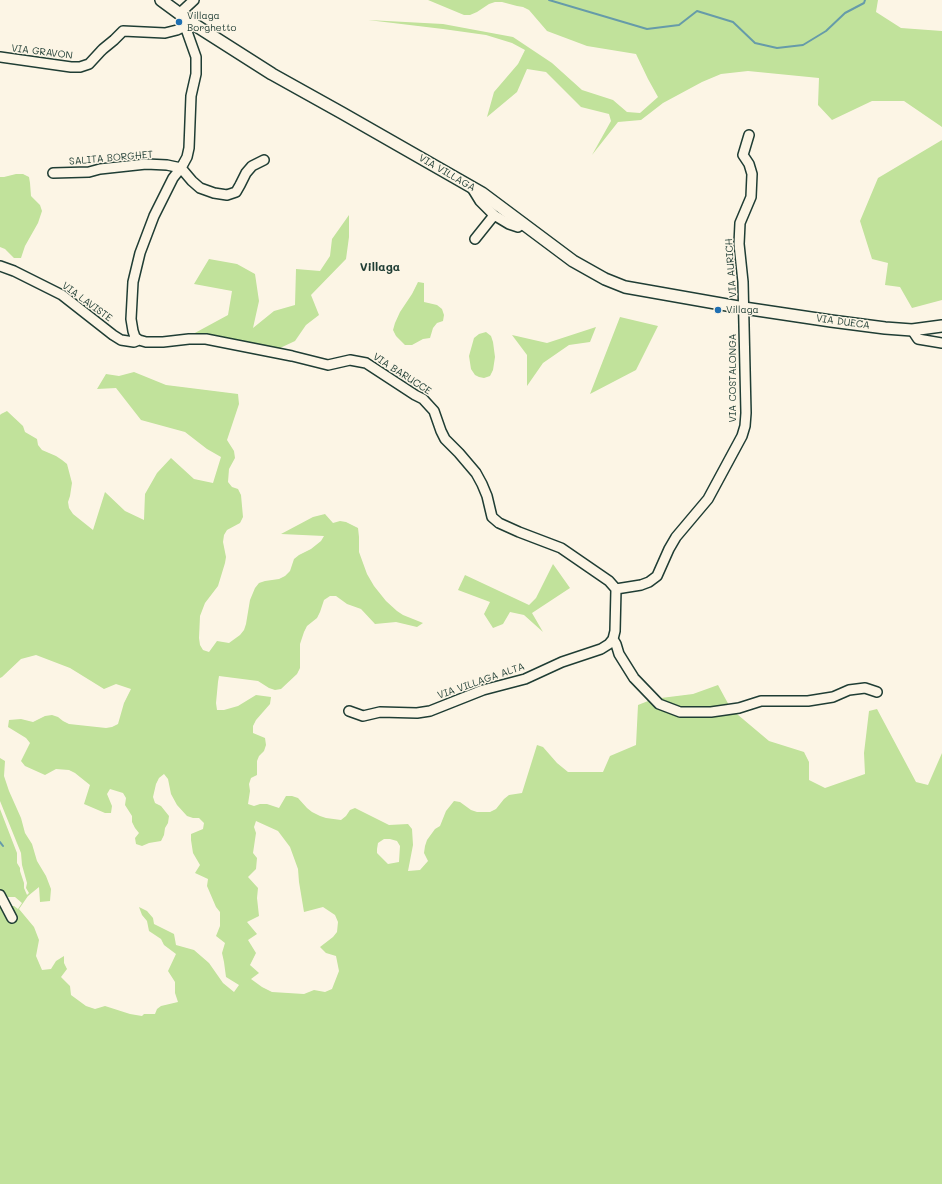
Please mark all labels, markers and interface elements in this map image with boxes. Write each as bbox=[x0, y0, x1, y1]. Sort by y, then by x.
place label: Villaga Borghetto bbox=[187, 10, 237, 34]
marker: Villaga Borghetto bbox=[174, 17, 184, 27]
street label: VIA GRAVON bbox=[11, 42, 73, 62]
street label: SALITA BORGHET bbox=[69, 148, 153, 168]
street label: VIA VILLAGA bbox=[416, 152, 478, 194]
street label: VIA AURICH bbox=[723, 238, 739, 298]
district label: Villaga bbox=[360, 260, 400, 274]
street label: VIA LAVISTE bbox=[59, 280, 115, 324]
place label: Villaga bbox=[726, 304, 759, 316]
marker: Villaga bbox=[713, 305, 723, 315]
street label: VIA DUECA bbox=[815, 312, 871, 332]
street label: VIA COSTALONGA bbox=[727, 334, 739, 422]
street label: VIA BARUCCE bbox=[371, 351, 433, 397]
street label: VIA VILLAGA ALTA bbox=[436, 660, 526, 702]

